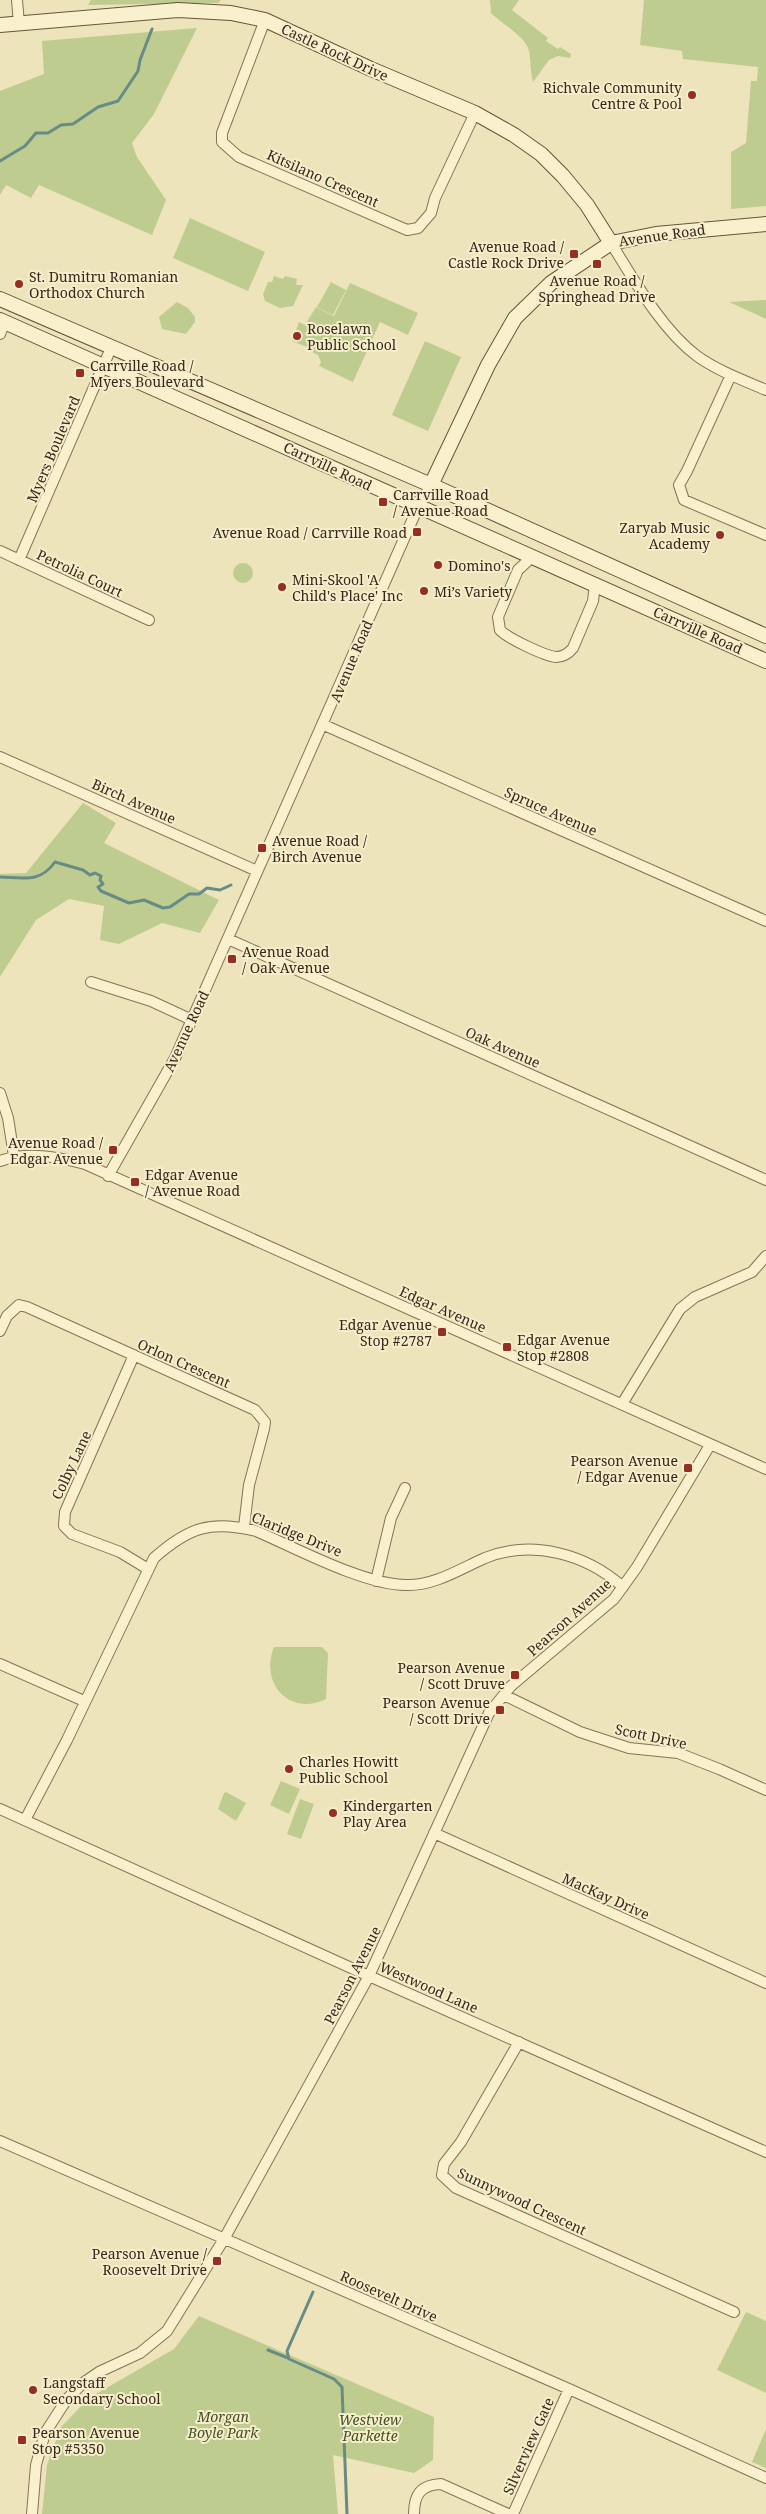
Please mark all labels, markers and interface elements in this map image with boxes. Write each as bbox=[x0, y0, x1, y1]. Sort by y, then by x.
street label: Castle Rock Drive bbox=[278, 19, 392, 85]
place label: Richvale Community Centre & Pool bbox=[543, 78, 683, 113]
marker: Richvale Community Centre & Pool bbox=[686, 89, 698, 101]
street label: Kitsilano Crescent bbox=[264, 145, 382, 211]
street label: Avenue Road bbox=[617, 219, 707, 250]
place label: Avenue Road / Castle Rock Drive bbox=[448, 237, 565, 272]
marker: Avenue Road / Castle Rock Drive bbox=[568, 248, 580, 260]
marker: Avenue Road / Springhead Drive bbox=[591, 258, 603, 270]
place label: St. Dumitru Romanian Orthodox Church bbox=[29, 267, 178, 302]
place label: Avenue Road / Springhead Drive bbox=[538, 271, 656, 306]
marker: St. Dumitru Romanian Orthodox Church bbox=[13, 278, 25, 290]
place label: Roselawn Public School bbox=[307, 319, 397, 354]
marker: Roselawn Public School bbox=[291, 330, 303, 342]
place label: Carrville Road / Myers Boulevard bbox=[90, 356, 205, 391]
marker: Carrville Road / Myers Boulevard bbox=[74, 367, 86, 379]
street label: Myers Boulevard bbox=[22, 392, 84, 505]
street label: Carrville Road bbox=[281, 437, 376, 495]
place label: Carrville Road / Avenue Road bbox=[393, 485, 489, 520]
marker: Carrville Road / Avenue Road bbox=[377, 496, 389, 508]
place label: Zaryab Music Academy bbox=[620, 518, 710, 553]
place label: Avenue Road / Carrville Road bbox=[212, 523, 407, 542]
marker: Avenue Road / Carrville Road bbox=[411, 526, 423, 538]
marker: Zaryab Music Academy bbox=[714, 529, 726, 541]
street label: Petrolia Court bbox=[34, 545, 126, 601]
place label: Domino's bbox=[448, 556, 510, 575]
marker: Domino's bbox=[432, 559, 444, 571]
place label: Mini-Skool 'A Child's Place' Inc bbox=[292, 570, 403, 605]
marker: Mini-Skool 'A Child's Place' Inc bbox=[276, 581, 288, 593]
place label: Mi’s Variety bbox=[434, 582, 512, 601]
marker: Mi’s Variety bbox=[418, 585, 430, 597]
street label: Carrville Road bbox=[650, 602, 746, 658]
street label: Avenue Road bbox=[325, 617, 377, 705]
street label: Birch Avenue bbox=[89, 774, 179, 828]
street label: Spruce Avenue bbox=[502, 782, 600, 840]
place label: Avenue Road / Birch Avenue bbox=[272, 831, 368, 866]
marker: Avenue Road / Birch Avenue bbox=[256, 842, 268, 854]
place label: Avenue Road / Oak Avenue bbox=[242, 942, 330, 977]
marker: Avenue Road / Oak Avenue bbox=[226, 953, 238, 965]
street label: Avenue Road bbox=[159, 987, 213, 1075]
street label: Oak Avenue bbox=[463, 1022, 543, 1072]
place label: Avenue Road / Edgar Avenue bbox=[8, 1133, 104, 1168]
marker: Avenue Road / Edgar Avenue bbox=[107, 1144, 119, 1156]
place label: Edgar Avenue / Avenue Road bbox=[145, 1165, 240, 1200]
marker: Edgar Avenue / Avenue Road bbox=[129, 1176, 141, 1188]
street label: Edgar Avenue bbox=[397, 1281, 489, 1337]
place label: Edgar Avenue Stop #2787 bbox=[339, 1315, 432, 1350]
marker: Edgar Avenue Stop #2787 bbox=[436, 1326, 448, 1338]
place label: Edgar Avenue Stop #2808 bbox=[517, 1330, 610, 1365]
street label: Orlon Crescent bbox=[135, 1334, 233, 1392]
marker: Edgar Avenue Stop #2808 bbox=[501, 1341, 513, 1353]
street label: Colby Lane bbox=[47, 1427, 95, 1503]
place label: Pearson Avenue / Edgar Avenue bbox=[570, 1451, 678, 1486]
marker: Pearson Avenue / Edgar Avenue bbox=[682, 1462, 694, 1474]
street label: Claridge Drive bbox=[249, 1507, 345, 1561]
street label: Pearson Avenue bbox=[523, 1574, 615, 1660]
place label: Pearson Avenue / Scott Druve bbox=[397, 1658, 505, 1693]
marker: Pearson Avenue / Scott Druve bbox=[509, 1669, 521, 1681]
place label: Pearson Avenue / Scott Drive bbox=[382, 1693, 490, 1728]
marker: Pearson Avenue / Scott Drive bbox=[494, 1704, 506, 1716]
street label: Scott Drive bbox=[613, 1719, 689, 1753]
place label: Charles Howitt Public School bbox=[299, 1752, 398, 1787]
marker: Charles Howitt Public School bbox=[283, 1763, 295, 1775]
place label: Kindergarten Play Area bbox=[343, 1796, 432, 1831]
marker: Kindergarten Play Area bbox=[327, 1807, 339, 1819]
street label: MacKay Drive bbox=[559, 1868, 653, 1924]
street label: Pearson Avenue bbox=[319, 1923, 385, 2027]
street label: Westwood Lane bbox=[377, 1957, 481, 2017]
street label: Sunnywood Crescent bbox=[455, 2163, 590, 2239]
place label: Pearson Avenue / Roosevelt Drive bbox=[92, 2244, 208, 2279]
marker: Pearson Avenue / Roosevelt Drive bbox=[211, 2255, 223, 2267]
street label: Roosevelt Drive bbox=[337, 2266, 441, 2326]
place label: Langstaff Secondary School bbox=[43, 2373, 161, 2408]
marker: Langstaff Secondary School bbox=[27, 2384, 39, 2396]
street label: Silverview Gate bbox=[498, 2394, 558, 2498]
park label: Morgan Boyle Park bbox=[187, 2407, 259, 2442]
park label: Westview Parkette bbox=[339, 2410, 402, 2445]
place label: Pearson Avenue Stop #5350 bbox=[32, 2423, 140, 2458]
marker: Pearson Avenue Stop #5350 bbox=[16, 2434, 28, 2446]

